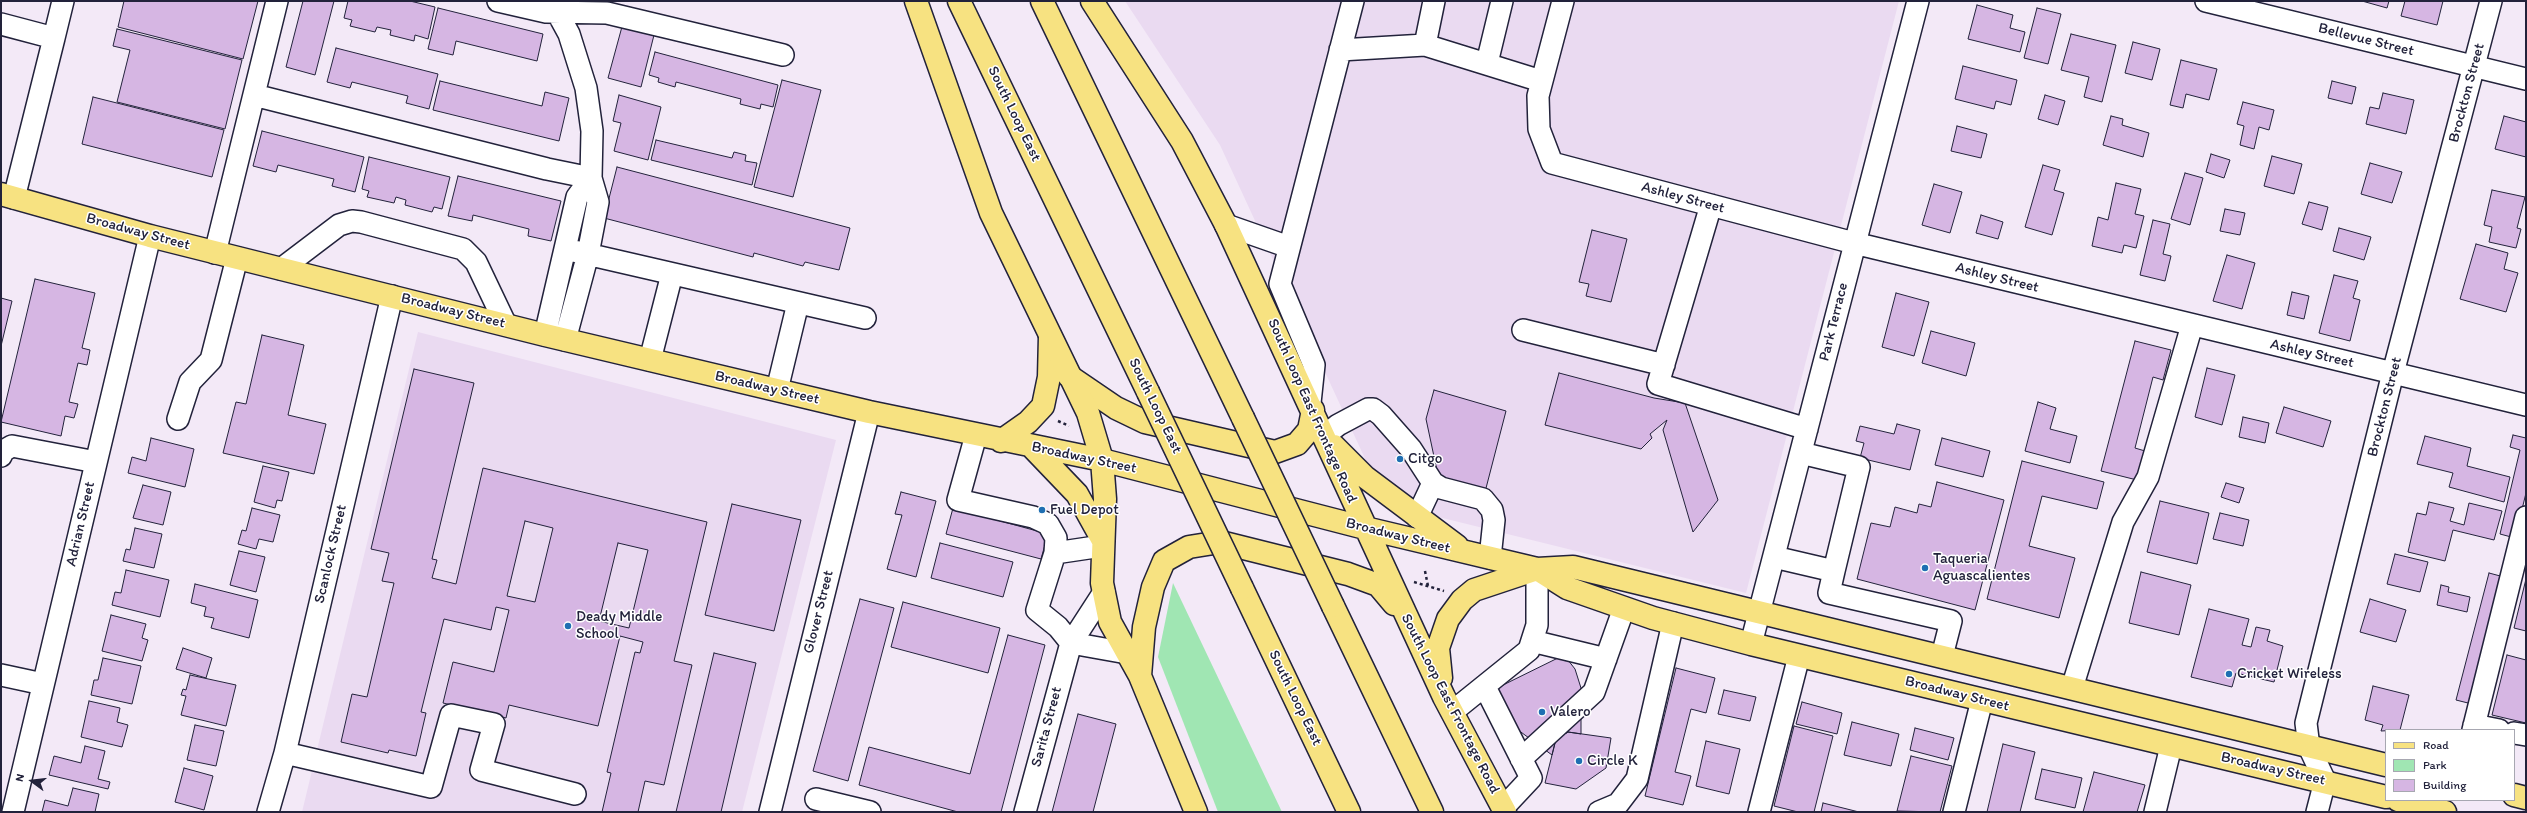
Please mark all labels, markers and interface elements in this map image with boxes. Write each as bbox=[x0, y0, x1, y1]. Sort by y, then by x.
street label: Bellevue Street bbox=[2316, 19, 2416, 61]
street label: Brockton Street bbox=[2445, 41, 2489, 145]
street label: South Loop East bbox=[983, 64, 1045, 164]
street label: Ashley Street bbox=[1639, 178, 1727, 218]
street label: Broadway Street bbox=[84, 209, 192, 255]
street label: Ashley Street bbox=[1953, 259, 2041, 297]
street label: Park Terrace bbox=[1816, 281, 1852, 363]
street label: Broadway Street bbox=[399, 289, 507, 333]
street label: South Loop East Frontage Road bbox=[1263, 316, 1361, 506]
street label: Ashley Street bbox=[2268, 336, 2356, 372]
street label: Brockton Street bbox=[2364, 355, 2406, 459]
street label: South Loop East bbox=[1124, 356, 1186, 456]
street label: Broadway Street bbox=[713, 367, 821, 409]
street label: Broadway Street bbox=[1030, 438, 1138, 478]
place label: Citgo bbox=[1408, 450, 1442, 468]
marker: Citgo bbox=[1395, 454, 1405, 464]
street label: Adrian Street bbox=[63, 480, 99, 568]
place label: Fuel Depot bbox=[1050, 501, 1119, 519]
street label: Scanlock Street bbox=[311, 503, 351, 605]
marker: Fuel Depot bbox=[1037, 505, 1047, 515]
street label: Broadway Street bbox=[1344, 514, 1452, 558]
place label: Taqueria Aguascalientes bbox=[1933, 550, 2030, 585]
marker: Taqueria Aguascalientes bbox=[1920, 563, 1930, 573]
street label: Glover Street bbox=[800, 568, 838, 656]
place label: Deady Middle School bbox=[576, 608, 662, 643]
street label: South Loop East Frontage Road bbox=[1397, 611, 1503, 797]
marker: Deady Middle School bbox=[563, 621, 573, 631]
street label: South Loop East bbox=[1264, 648, 1326, 748]
place label: Cricket Wireless bbox=[2237, 665, 2342, 683]
marker: Cricket Wireless bbox=[2224, 669, 2234, 679]
street label: Broadway Street bbox=[1903, 672, 2011, 716]
street label: Sarita Street bbox=[1028, 685, 1066, 769]
place label: Valero bbox=[1550, 703, 1591, 721]
marker: Valero bbox=[1537, 707, 1547, 717]
legend bbox=[2385, 729, 2515, 801]
text: Road bbox=[2423, 738, 2449, 752]
street label: Broadway Street bbox=[2219, 748, 2327, 790]
place label: Circle K bbox=[1587, 752, 1638, 770]
marker: Circle K bbox=[1574, 756, 1584, 766]
text: Park bbox=[2423, 758, 2447, 772]
north arrow bbox=[12, 761, 52, 801]
text: N bbox=[13, 772, 27, 783]
text: Building bbox=[2423, 778, 2466, 792]

